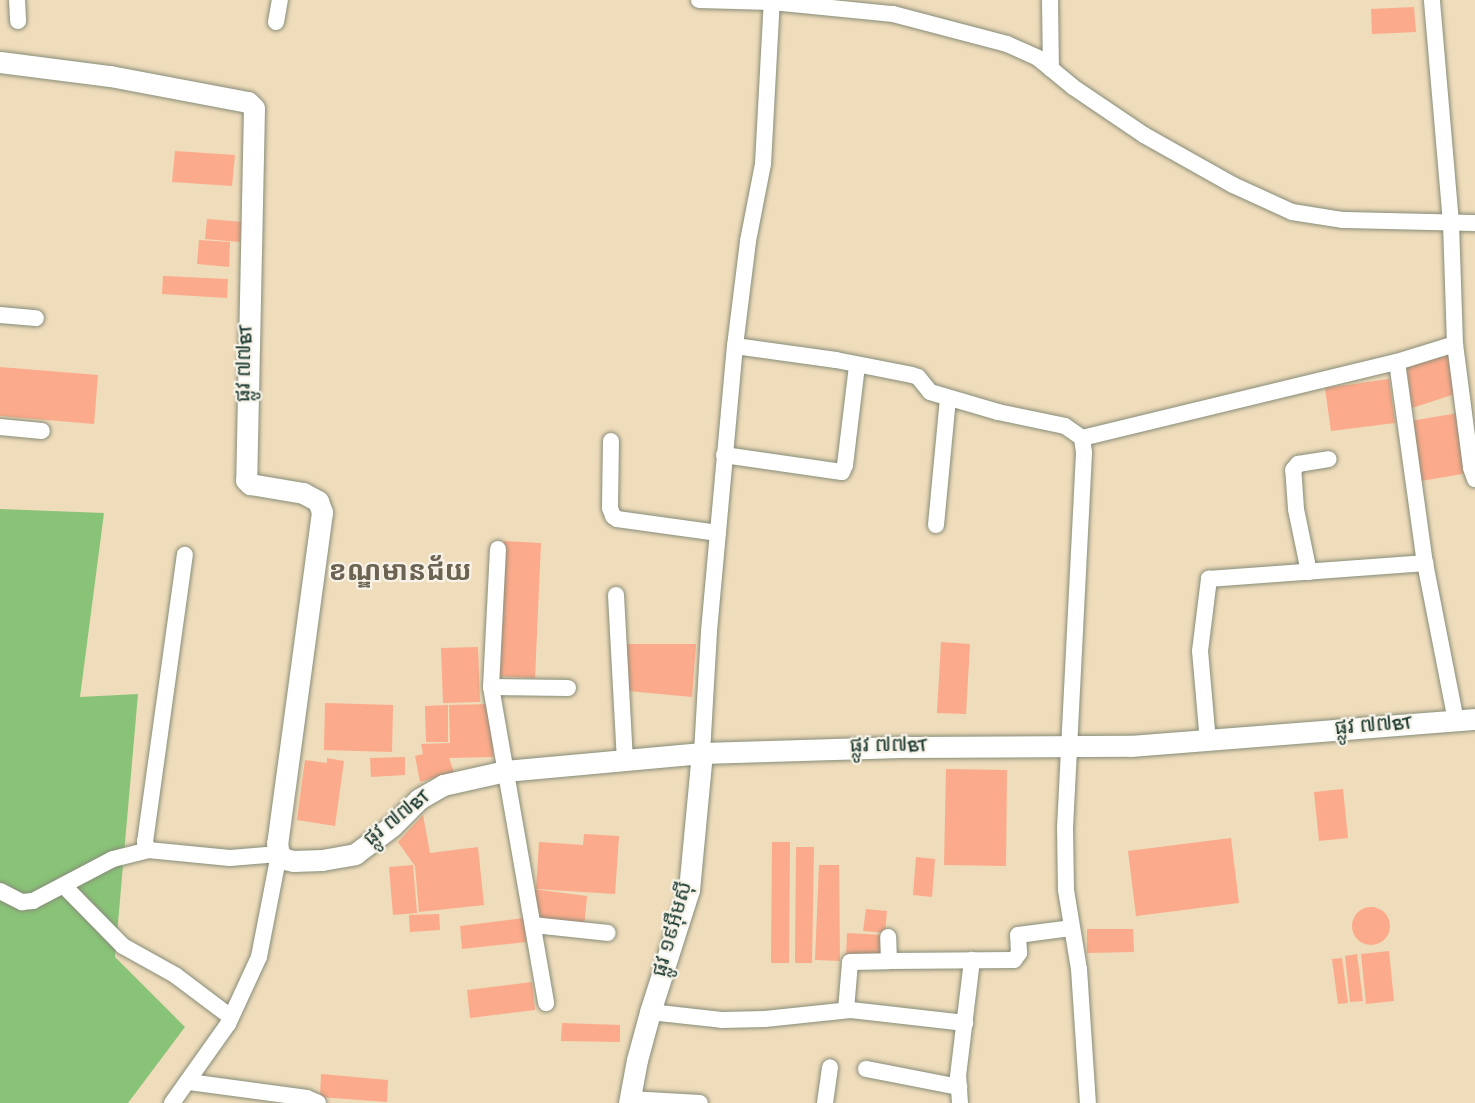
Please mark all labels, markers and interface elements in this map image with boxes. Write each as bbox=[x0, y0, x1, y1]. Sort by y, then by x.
street label: ផ្លូវ ៧៧BT bbox=[234, 325, 260, 403]
district label: ខណ្ឌមានជ័យ bbox=[328, 560, 472, 592]
street label: ផ្លូវ ៧៧BT bbox=[1334, 712, 1412, 744]
street label: ផ្លូវ ៧៧BT bbox=[849, 735, 927, 761]
street label: ផ្លូវ ៧៧BT bbox=[360, 786, 436, 854]
street label: ផ្លូវ ១៩អ៊ឹមស៊ី bbox=[649, 879, 701, 981]

